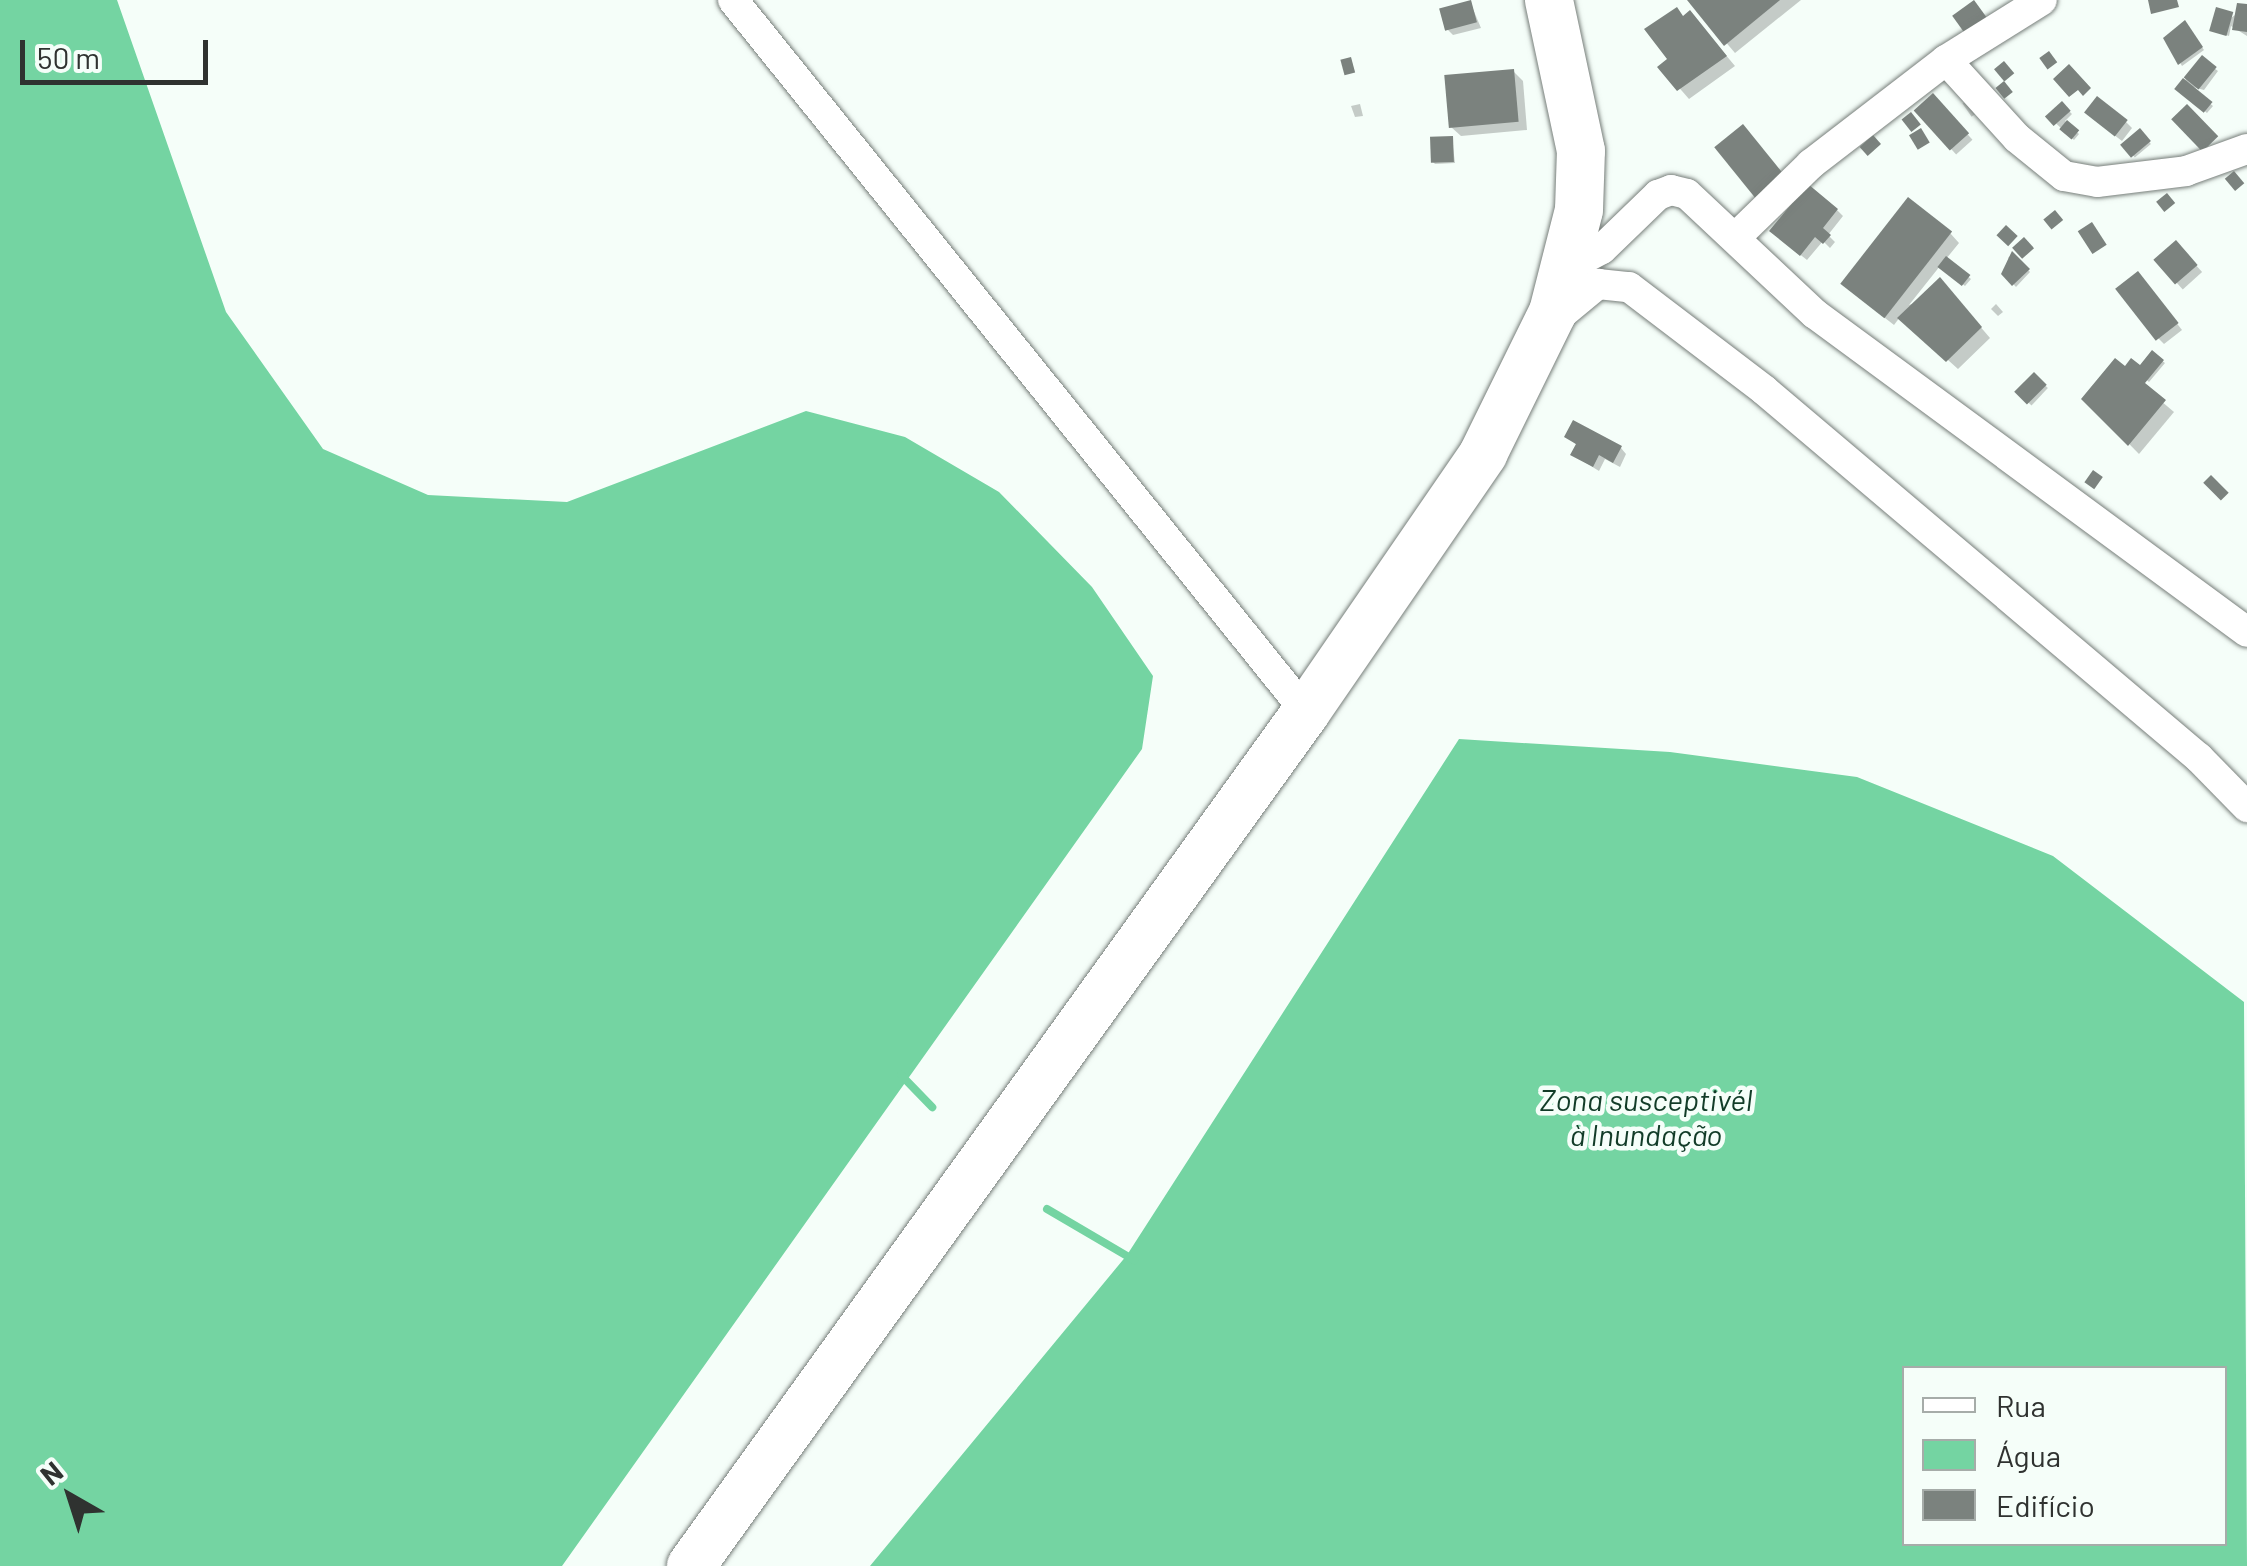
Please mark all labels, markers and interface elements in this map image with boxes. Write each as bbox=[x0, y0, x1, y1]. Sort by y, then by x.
scale bar bbox=[25, 20, 212, 82]
text: 50 m bbox=[37, 39, 100, 75]
water label: Zona susceptivél à Inundação bbox=[1540, 1081, 1752, 1152]
legend bbox=[1902, 1366, 2227, 1546]
text: Rua bbox=[1996, 1387, 2046, 1423]
text: Água bbox=[1996, 1437, 2061, 1473]
north arrow bbox=[20, 1446, 120, 1546]
text: N bbox=[33, 1454, 69, 1492]
text: Edifício bbox=[1996, 1487, 2095, 1523]

